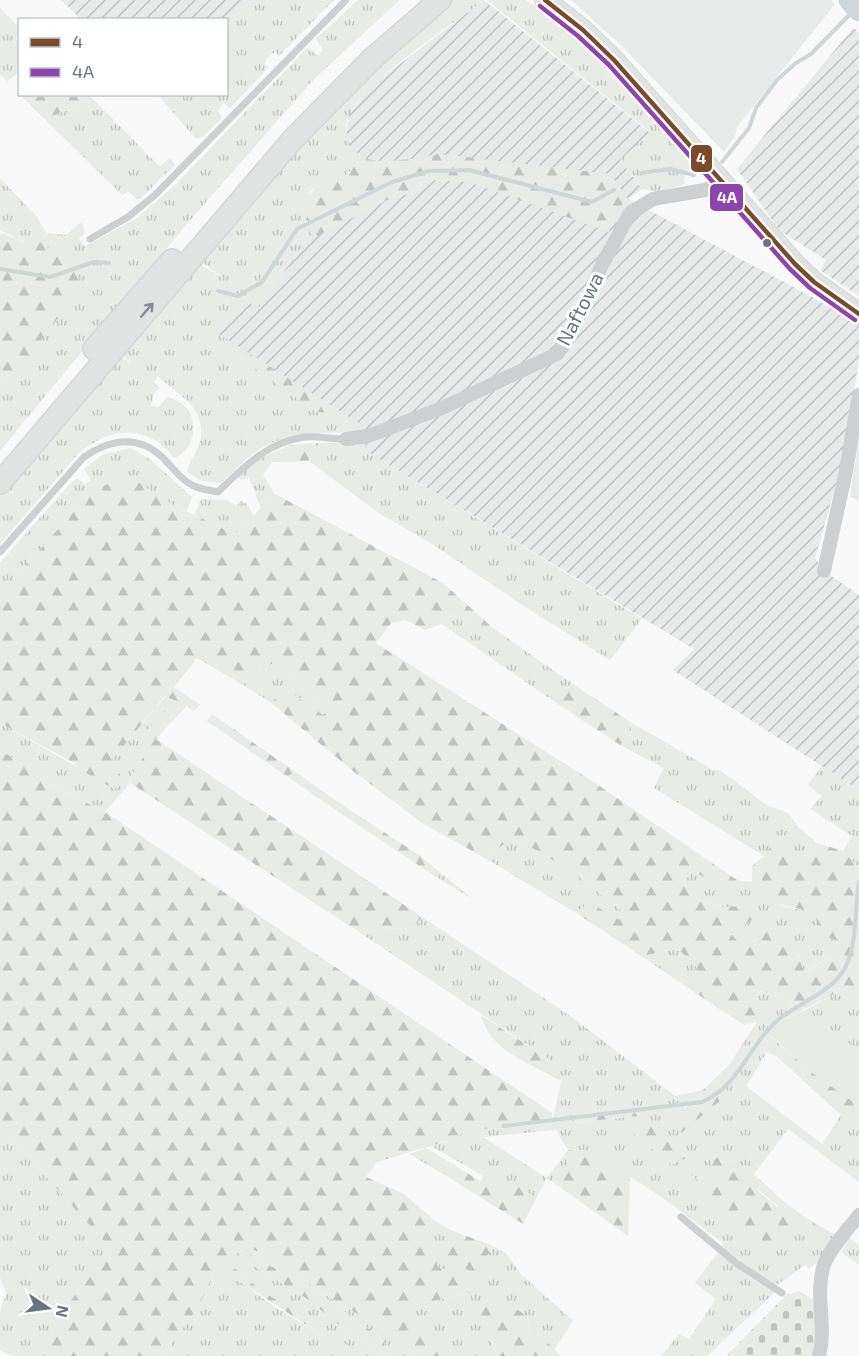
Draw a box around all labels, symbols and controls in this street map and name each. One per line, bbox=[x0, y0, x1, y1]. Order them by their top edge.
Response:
legend bbox=[18, 18, 228, 96]
text: 4 bbox=[72, 30, 83, 52]
text: 4A bbox=[72, 60, 95, 82]
line badge: 4 bbox=[690, 144, 713, 173]
text: 4 bbox=[696, 148, 706, 167]
line badge: 4A bbox=[709, 183, 744, 212]
text: 4A bbox=[717, 187, 738, 206]
unlabelled marker bbox=[761, 237, 773, 249]
street label: Naftowa bbox=[550, 268, 608, 349]
one-way arrow bbox=[140, 303, 154, 318]
north arrow bbox=[18, 1278, 78, 1338]
text: N bbox=[53, 1304, 74, 1319]

